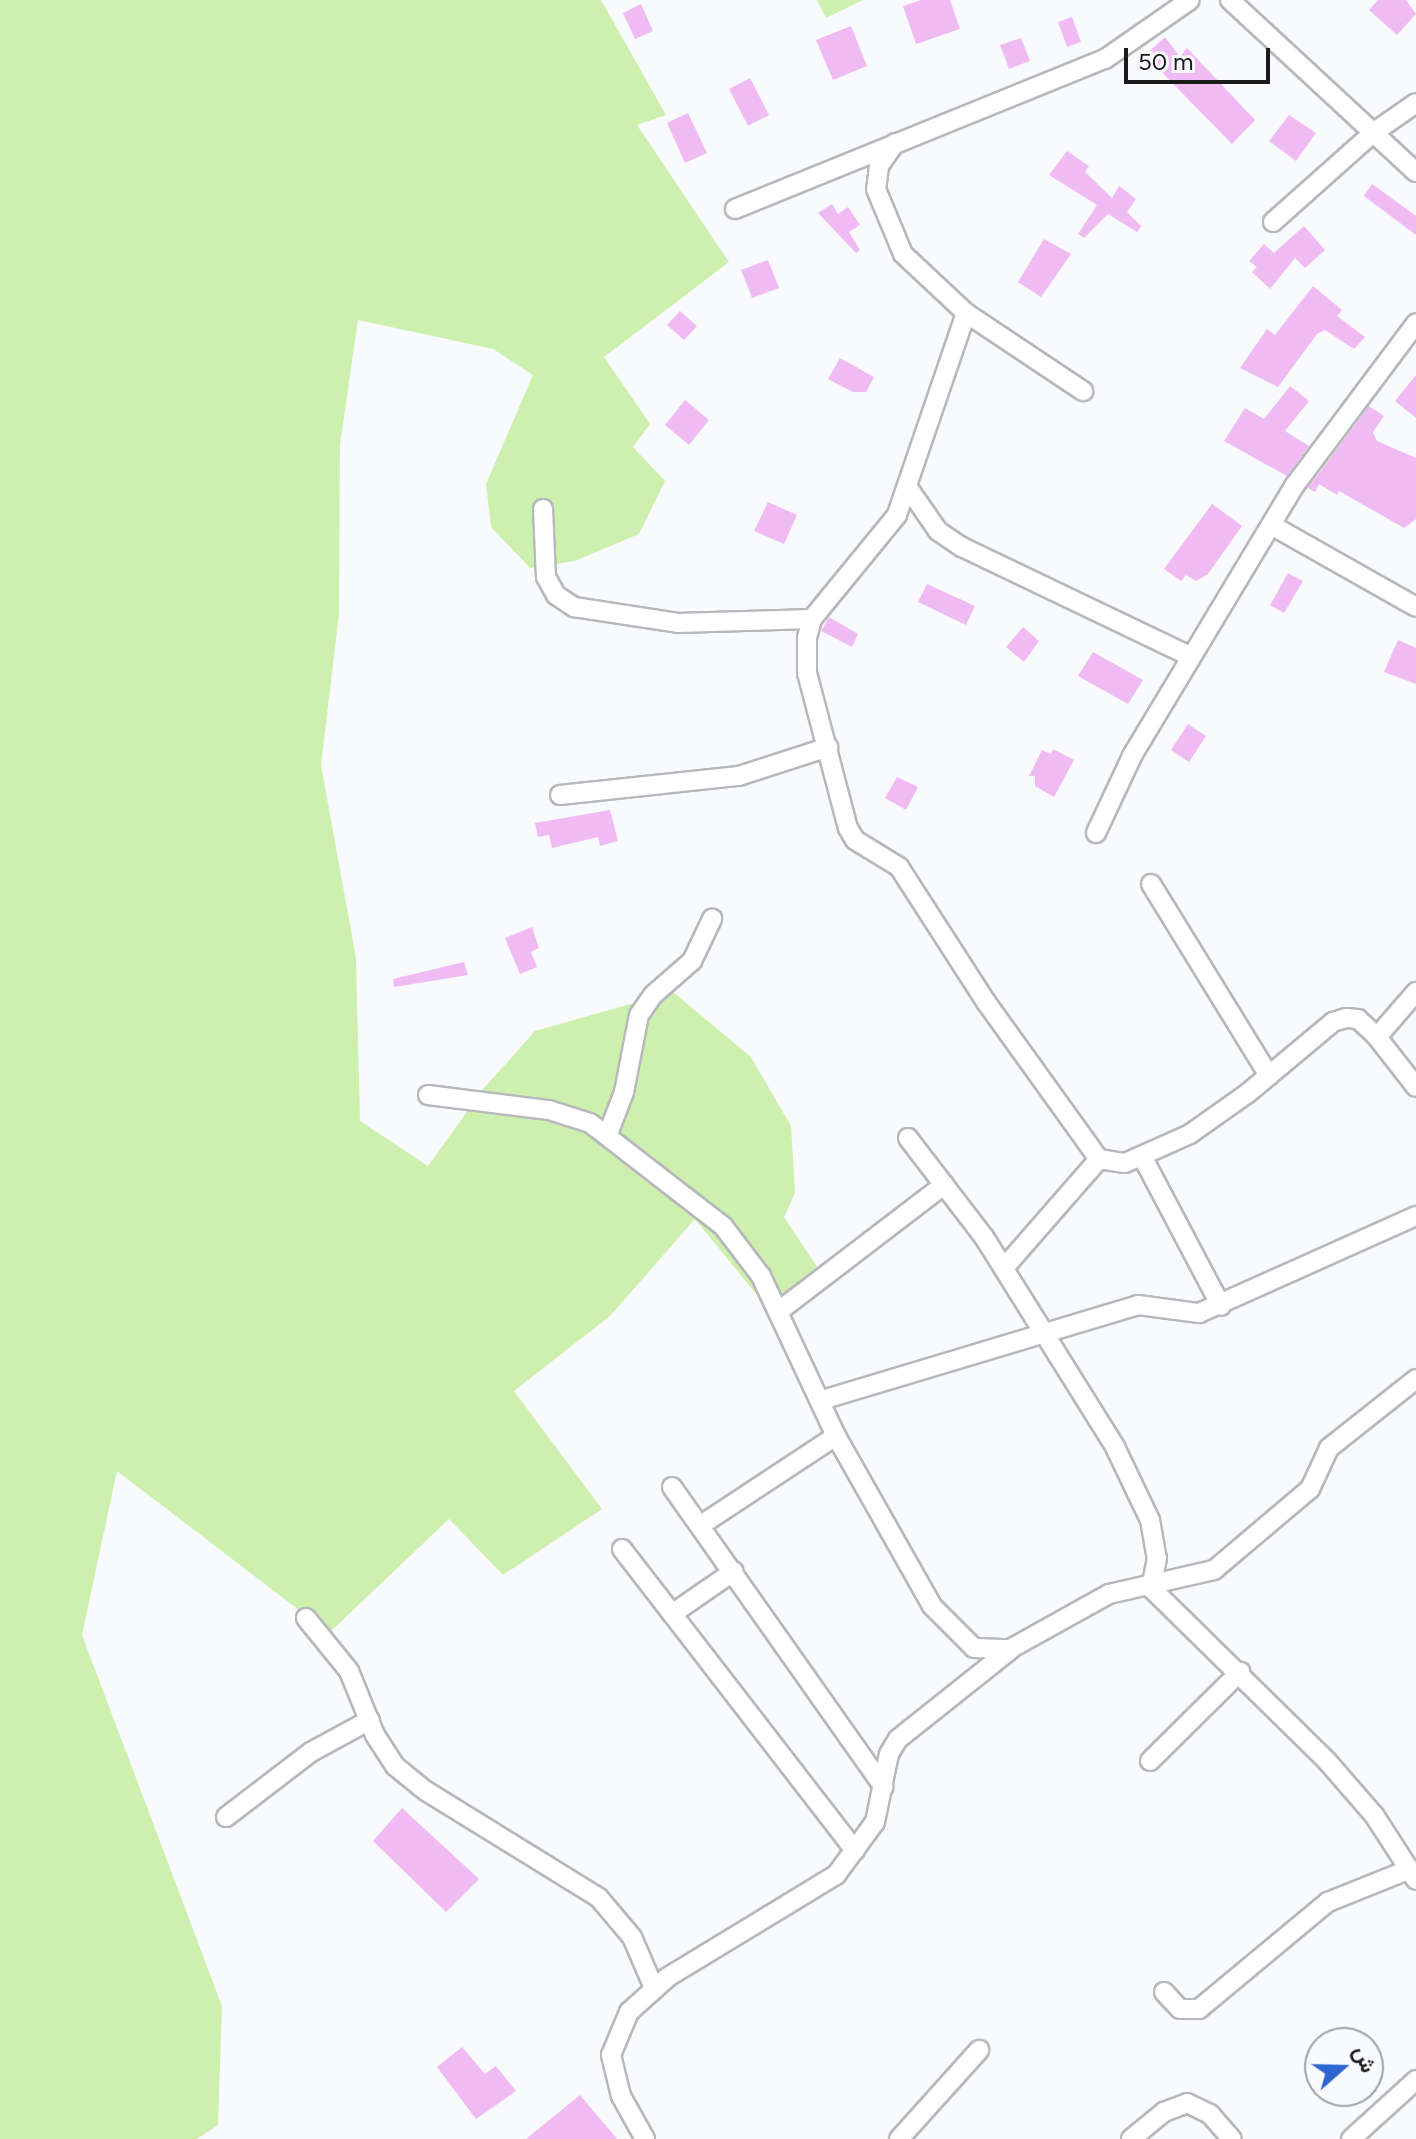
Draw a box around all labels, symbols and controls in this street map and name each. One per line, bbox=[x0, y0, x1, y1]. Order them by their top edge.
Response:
scale bar bbox=[1128, 32, 1274, 82]
text: 50 m bbox=[1138, 47, 1194, 76]
north arrow bbox=[1304, 2027, 1384, 2107]
text: ش bbox=[1348, 2042, 1382, 2076]

